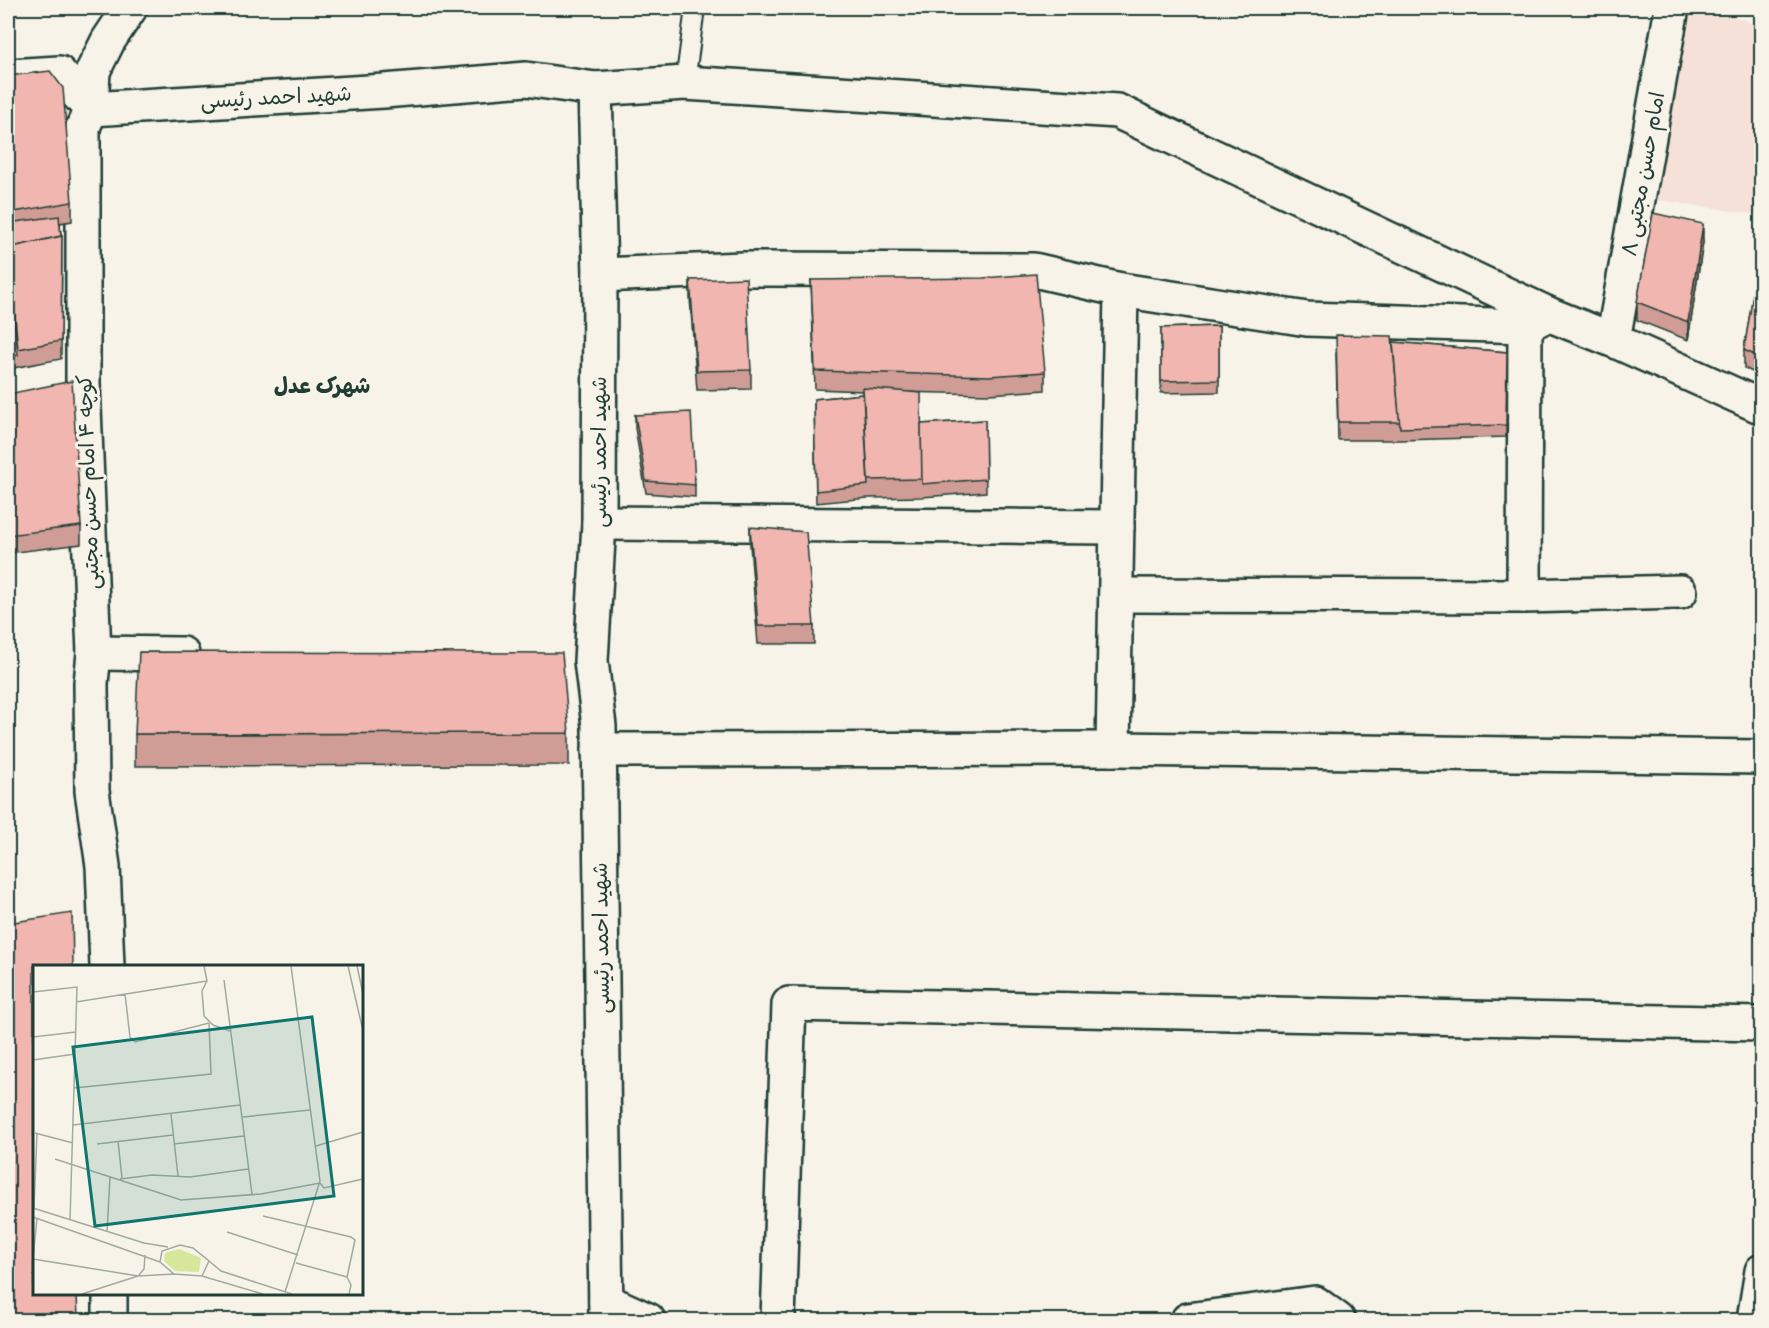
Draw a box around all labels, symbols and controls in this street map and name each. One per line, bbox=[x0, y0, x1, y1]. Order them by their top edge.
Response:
street label: شهید احمد رئیسی bbox=[200, 78, 352, 115]
street label: امام حسن مجتبی ۸ bbox=[1614, 89, 1673, 259]
district label: شهرک عدل bbox=[274, 370, 370, 400]
street label: کوچه ۴ امام حسن مجتبی bbox=[69, 374, 108, 590]
street label: شهید احمد رئیسی bbox=[584, 376, 613, 528]
street label: شهید احمد رئیسی bbox=[585, 862, 616, 1014]
inset map bbox=[33, 965, 363, 1295]

